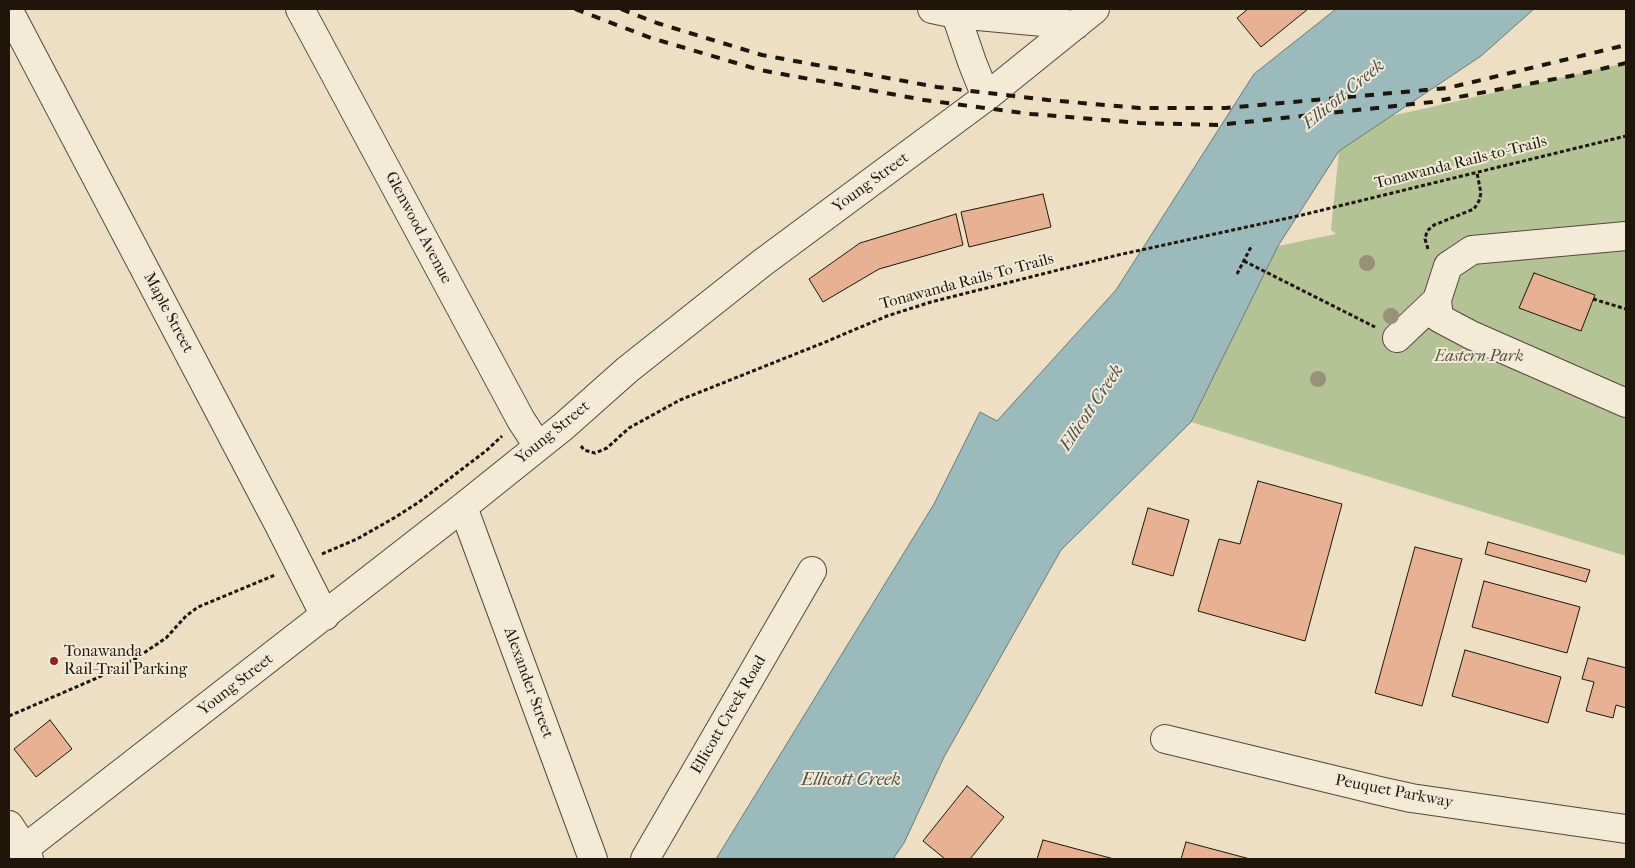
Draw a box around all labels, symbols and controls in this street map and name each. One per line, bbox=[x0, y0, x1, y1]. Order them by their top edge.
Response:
water label: Ellicott Creek bbox=[1299, 55, 1389, 135]
street label: Tonawanda Rails-to-Trails bbox=[1373, 132, 1549, 194]
street label: Young Street bbox=[829, 149, 913, 217]
street label: Glenwood Avenue bbox=[380, 169, 456, 287]
street label: Tonawanda Rails To Trails bbox=[878, 250, 1056, 314]
street label: Maple Street bbox=[139, 269, 197, 357]
park label: Eastern Park bbox=[1434, 347, 1524, 367]
water label: Ellicott Creek bbox=[1055, 361, 1129, 455]
street label: Young Street bbox=[512, 397, 594, 469]
street label: Alexander Street bbox=[499, 625, 557, 741]
place label: Tonawanda Rail-Trail Parking bbox=[64, 642, 187, 680]
street label: Young Street bbox=[195, 650, 277, 720]
street label: Ellicott Creek Road bbox=[687, 652, 771, 778]
marker: Tonawanda Rail-Trail Parking bbox=[48, 655, 60, 667]
water label: Ellicott Creek bbox=[801, 770, 901, 792]
street label: Peuquet Parkway bbox=[1333, 771, 1455, 813]

